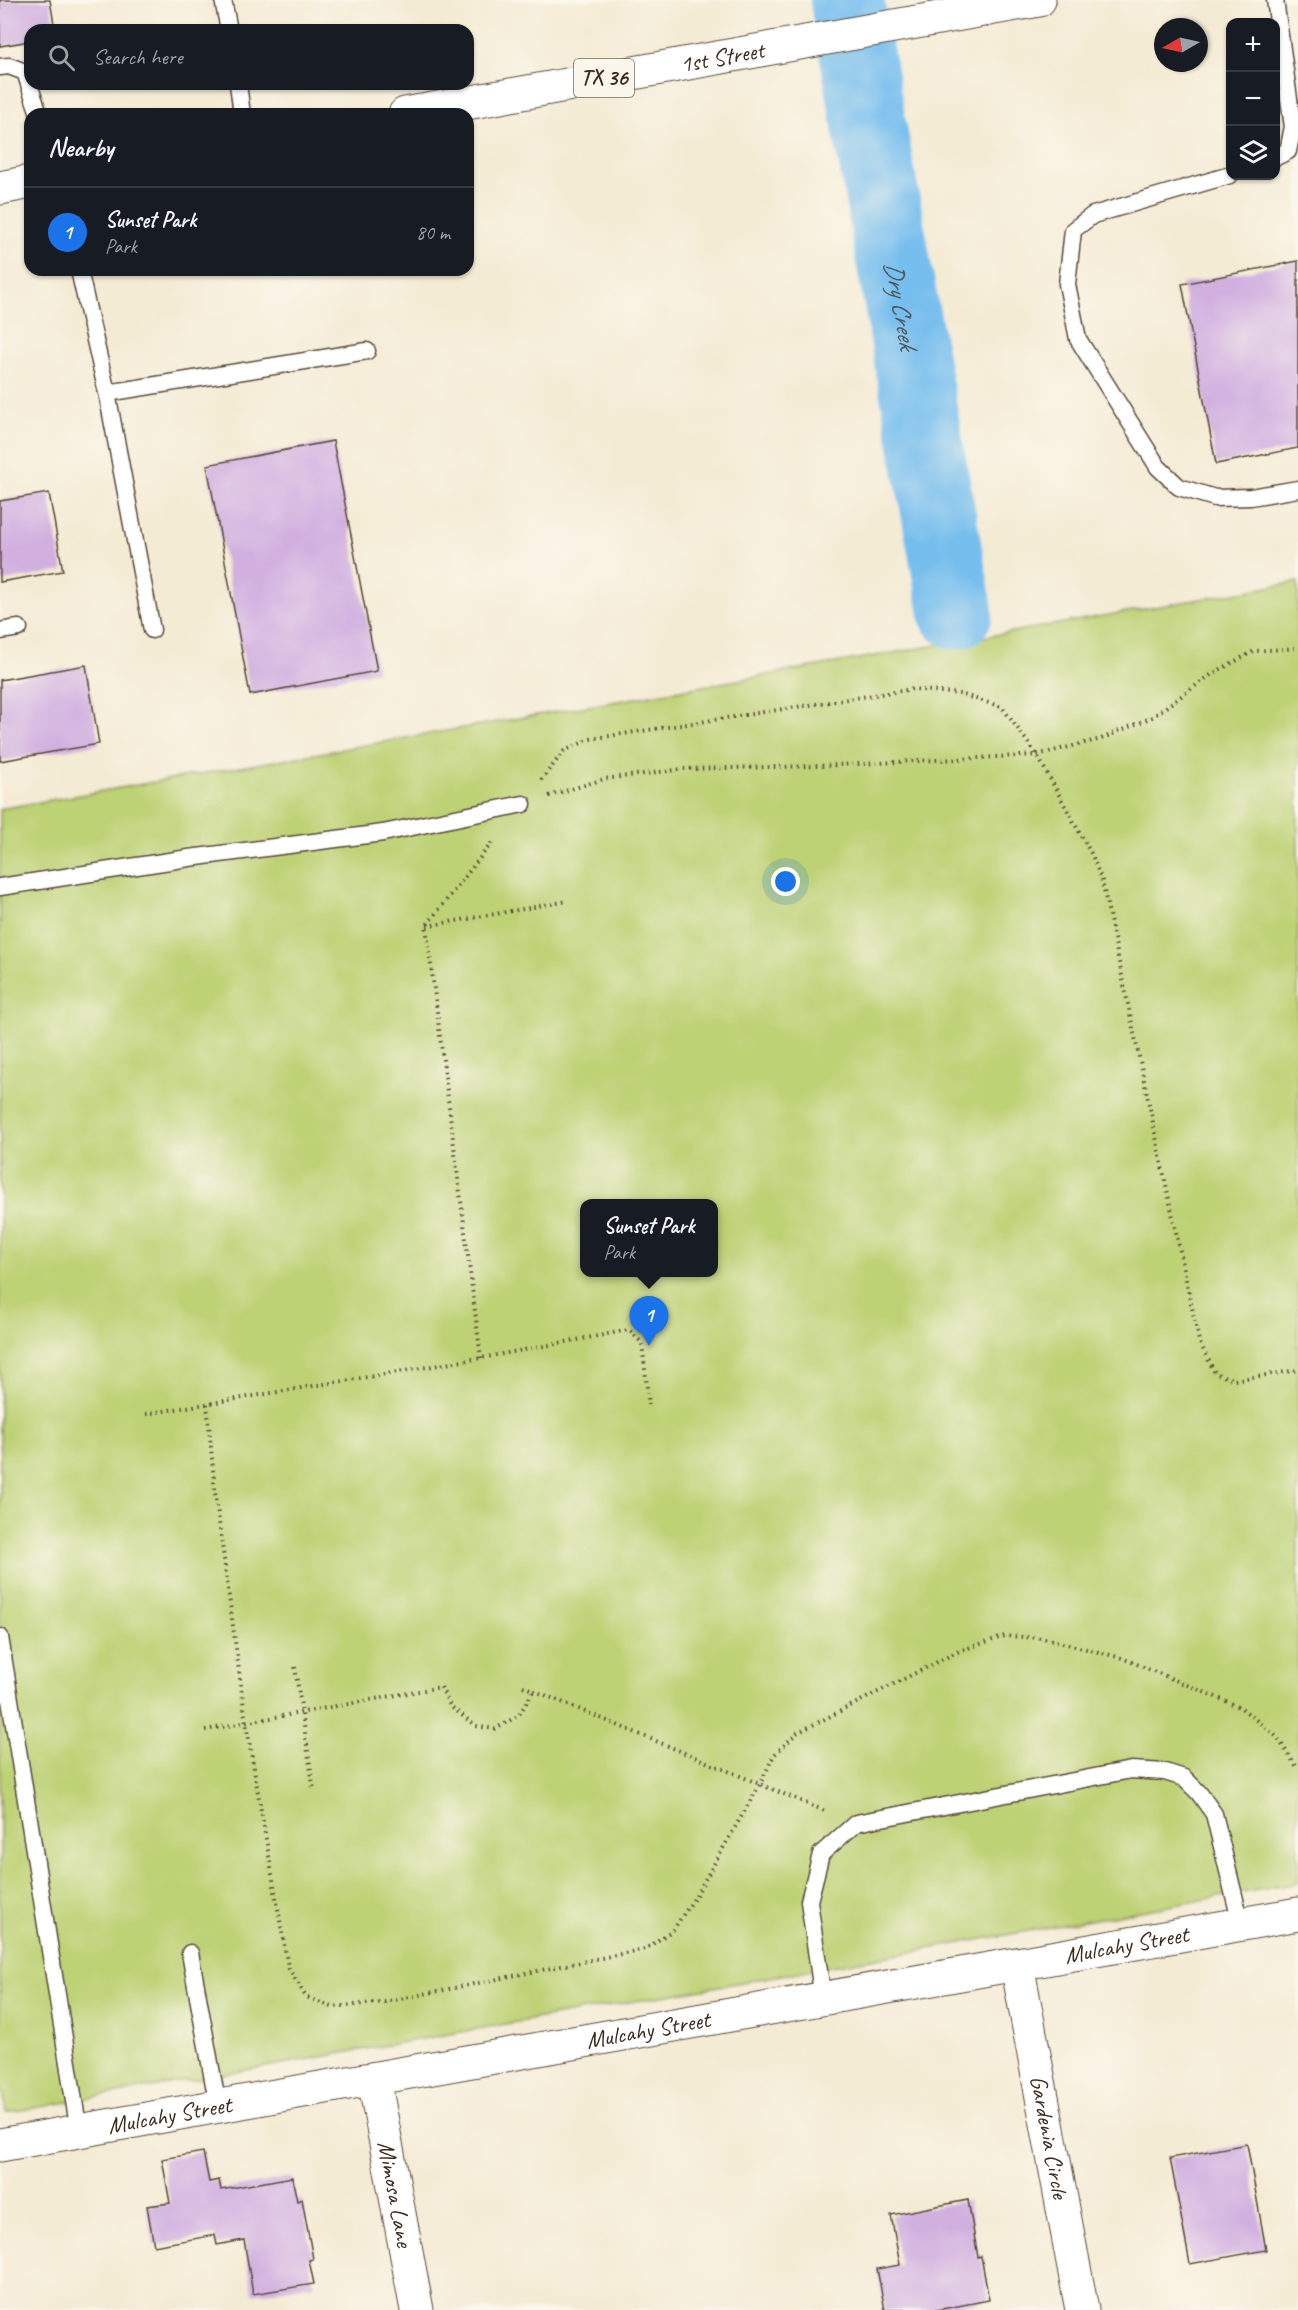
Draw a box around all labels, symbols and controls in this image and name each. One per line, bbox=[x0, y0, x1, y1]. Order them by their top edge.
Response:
north arrow bbox=[1154, 18, 1208, 72]
map controls bbox=[1226, 18, 1280, 180]
button: + bbox=[1226, 18, 1280, 72]
search box bbox=[24, 24, 474, 90]
street label: 1st Street bbox=[678, 34, 768, 79]
icon: search bbox=[45, 41, 78, 74]
text: Search here bbox=[93, 43, 183, 71]
road number: TX 36 bbox=[574, 59, 634, 97]
button: − bbox=[1226, 72, 1280, 126]
button: layers bbox=[1226, 126, 1280, 180]
text: Nearby bbox=[48, 131, 113, 164]
text: Sunset Park bbox=[105, 206, 196, 234]
text: 1 bbox=[63, 220, 72, 245]
text: 80 m bbox=[416, 220, 450, 245]
text: Park bbox=[105, 234, 137, 259]
water label: Dry Creek bbox=[877, 259, 926, 356]
your location bbox=[771, 867, 800, 896]
popup bbox=[580, 1199, 718, 1277]
text: Sunset Park bbox=[603, 1212, 695, 1240]
text: Park bbox=[603, 1240, 635, 1265]
pin: 1 bbox=[630, 1296, 668, 1346]
street label: Mulcahy Street bbox=[1062, 1918, 1193, 1970]
street label: Mulcahy Street bbox=[584, 2004, 714, 2055]
street label: Gardenia Circle bbox=[1023, 2073, 1076, 2203]
street label: Mulcahy Street bbox=[105, 2089, 236, 2141]
street label: Mimosa Lane bbox=[371, 2139, 420, 2252]

